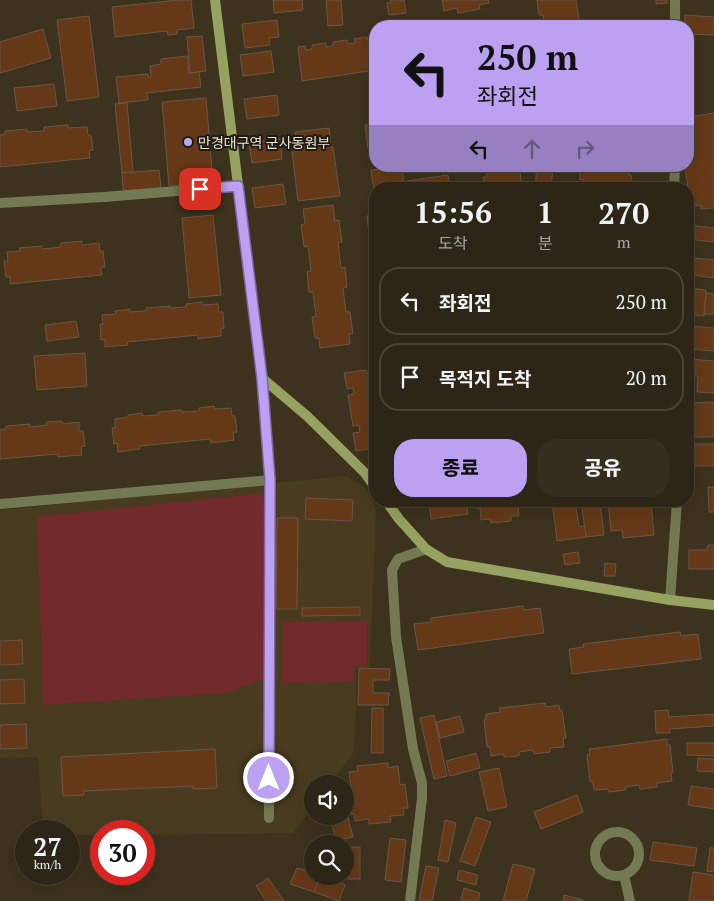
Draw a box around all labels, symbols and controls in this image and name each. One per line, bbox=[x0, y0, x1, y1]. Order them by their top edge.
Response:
text: 250 m bbox=[477, 34, 578, 80]
icon: left bbox=[394, 40, 459, 105]
text: 좌회전 bbox=[477, 81, 538, 110]
place label: 만경대구역 군사동원부 bbox=[198, 133, 330, 152]
icon: left bbox=[465, 135, 493, 163]
icon: ahead bbox=[518, 135, 546, 163]
icon: right bbox=[571, 135, 599, 163]
marker: 만경대구역 군사동원부 bbox=[182, 136, 194, 148]
pin bbox=[179, 168, 221, 210]
icon: arrive bbox=[186, 175, 214, 203]
text: 15:56 bbox=[414, 192, 492, 232]
text: 1 bbox=[537, 192, 554, 232]
text: 270 bbox=[598, 193, 649, 233]
text: m bbox=[617, 231, 631, 253]
text: 도착 bbox=[438, 232, 468, 254]
text: 분 bbox=[538, 232, 552, 254]
icon: left bbox=[396, 287, 424, 315]
text: 250 m bbox=[616, 289, 667, 314]
text: 좌회전 bbox=[439, 290, 491, 315]
icon: arrive bbox=[396, 363, 424, 391]
text: 20 m bbox=[626, 365, 667, 390]
text: 목적지 도착 bbox=[439, 366, 532, 391]
button: 종료 bbox=[394, 439, 527, 497]
button: 공유 bbox=[537, 439, 669, 497]
position arrow bbox=[242, 751, 294, 803]
map controls bbox=[304, 775, 354, 885]
button: sound bbox=[304, 775, 354, 825]
speed limit sign: 30 bbox=[90, 820, 155, 885]
text: 27 bbox=[33, 830, 62, 863]
button: search bbox=[304, 835, 354, 885]
text: km/h bbox=[34, 857, 61, 872]

